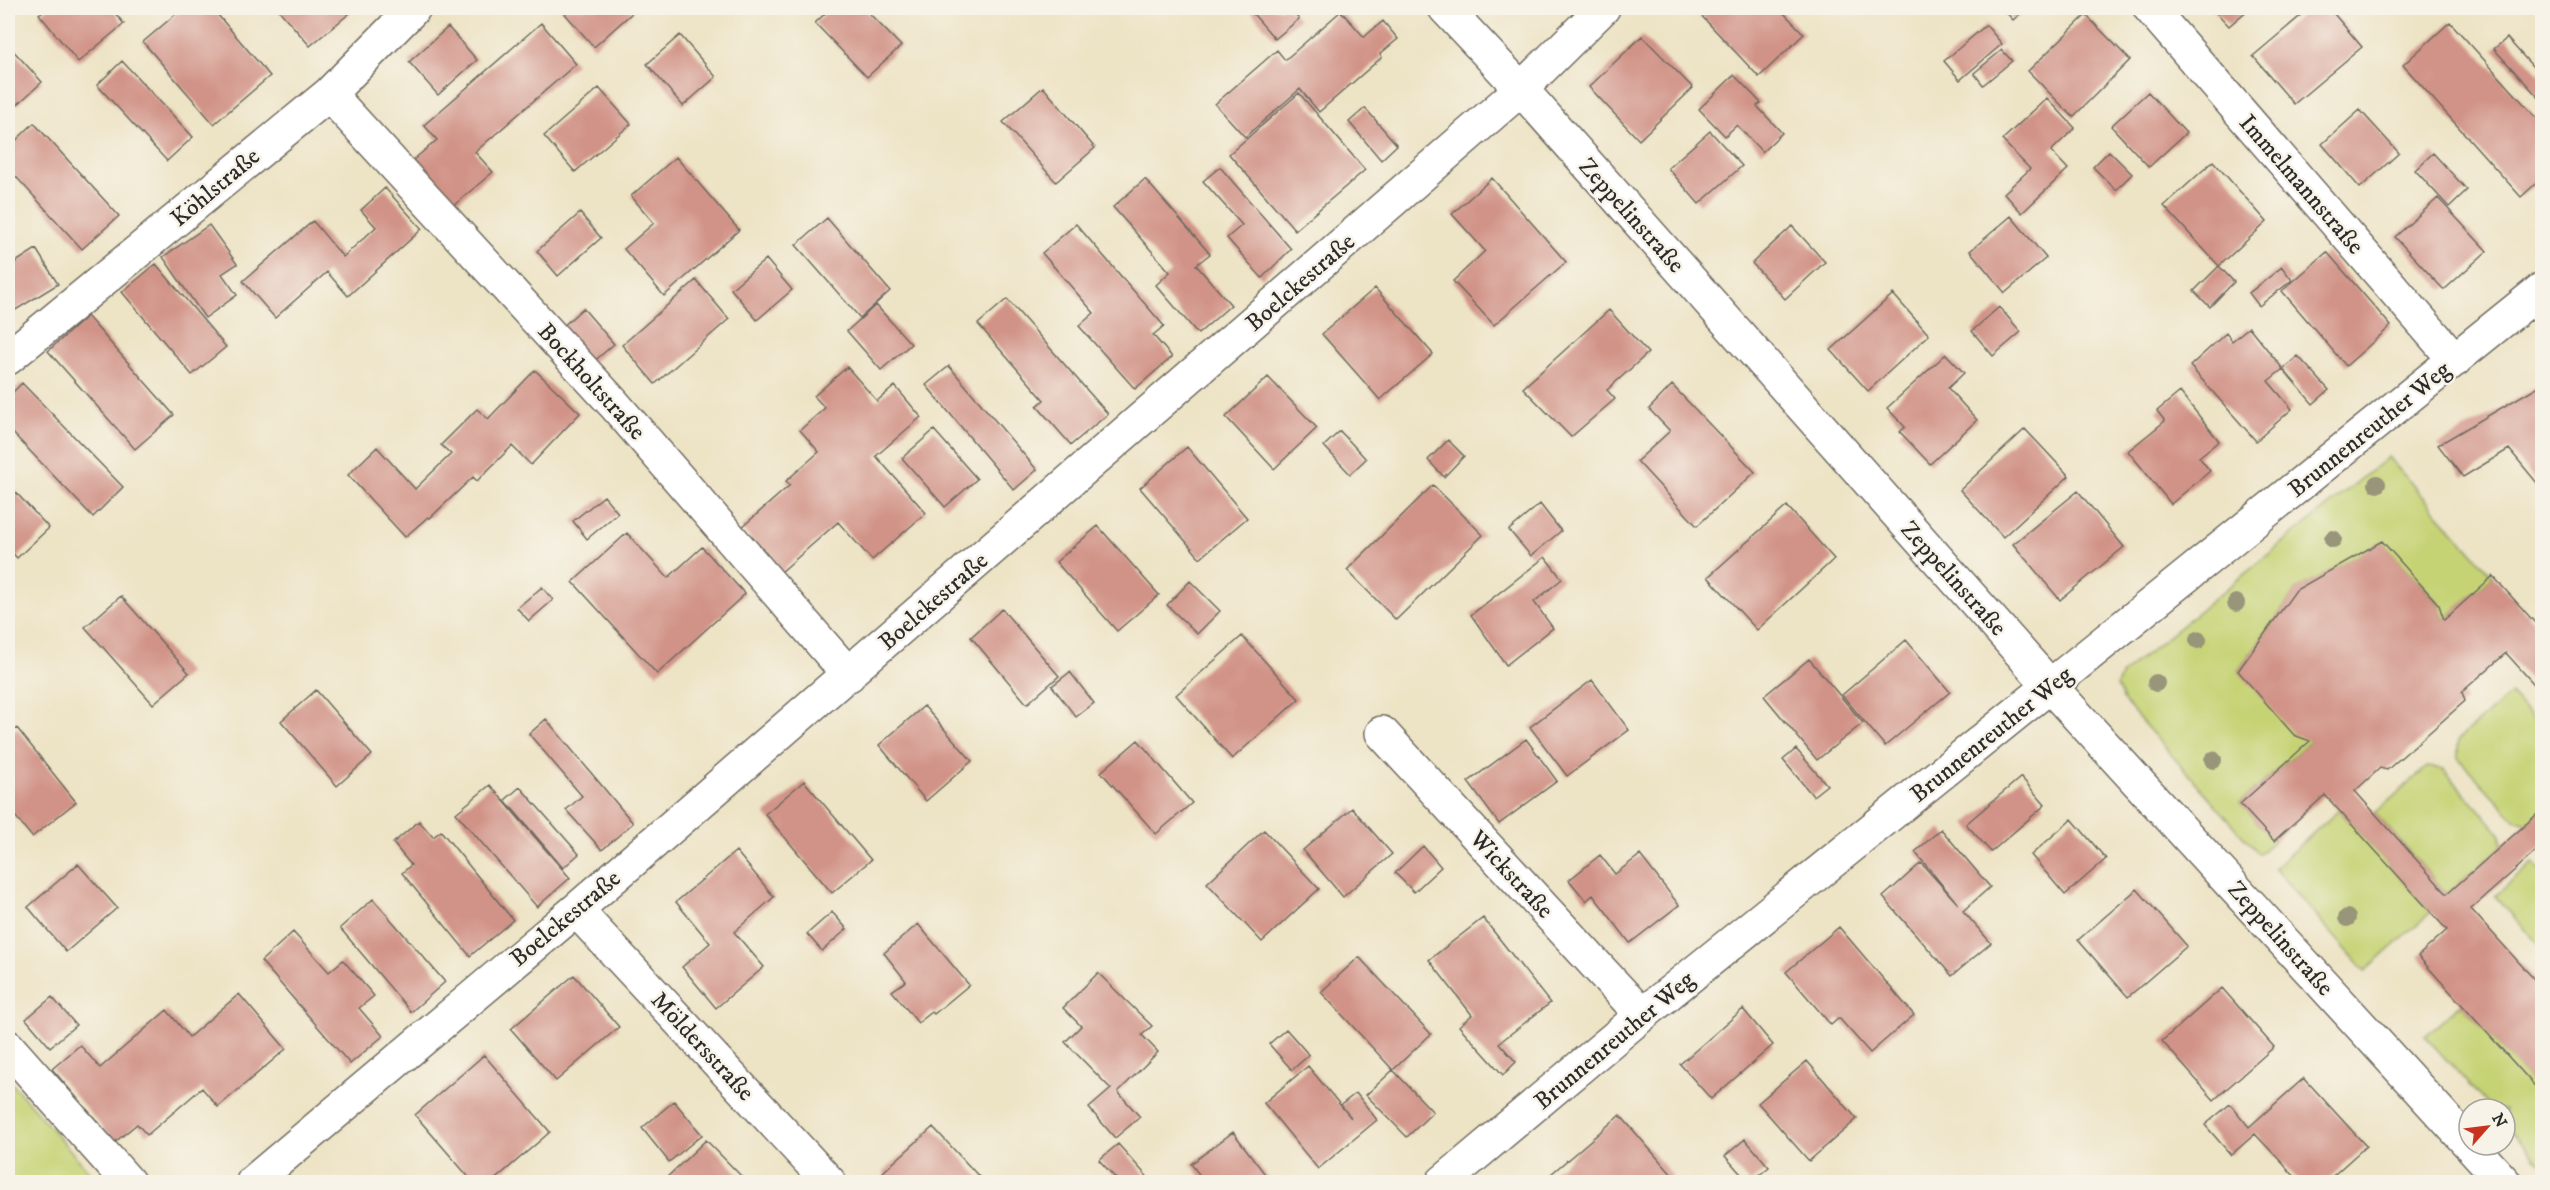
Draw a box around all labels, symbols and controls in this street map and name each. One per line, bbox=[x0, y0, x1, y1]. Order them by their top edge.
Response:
street label: Immelmannstraße bbox=[2232, 109, 2370, 261]
street label: Köhlstraße bbox=[165, 142, 266, 234]
street label: Zeppelinstraße bbox=[1572, 152, 1691, 279]
street label: Boelckestraße bbox=[1240, 227, 1362, 338]
street label: Bockholtstraße bbox=[531, 317, 652, 446]
street label: Brunnenreuther Weg bbox=[2282, 355, 2457, 504]
street label: Zeppelinstraße bbox=[1894, 515, 2013, 642]
street label: Boelckestraße bbox=[873, 546, 995, 657]
street label: Brunnenreuther Weg bbox=[1904, 660, 2079, 809]
street label: Wickstraße bbox=[1462, 824, 1560, 925]
street label: Boelckestraße bbox=[504, 864, 627, 974]
street label: Zeppelinstraße bbox=[2221, 875, 2340, 1002]
street label: Brunnenreuther Weg bbox=[1528, 965, 1701, 1117]
street label: Möldersstraße bbox=[644, 986, 761, 1108]
north arrow bbox=[2457, 1097, 2517, 1157]
text: N bbox=[2487, 1110, 2511, 1131]

